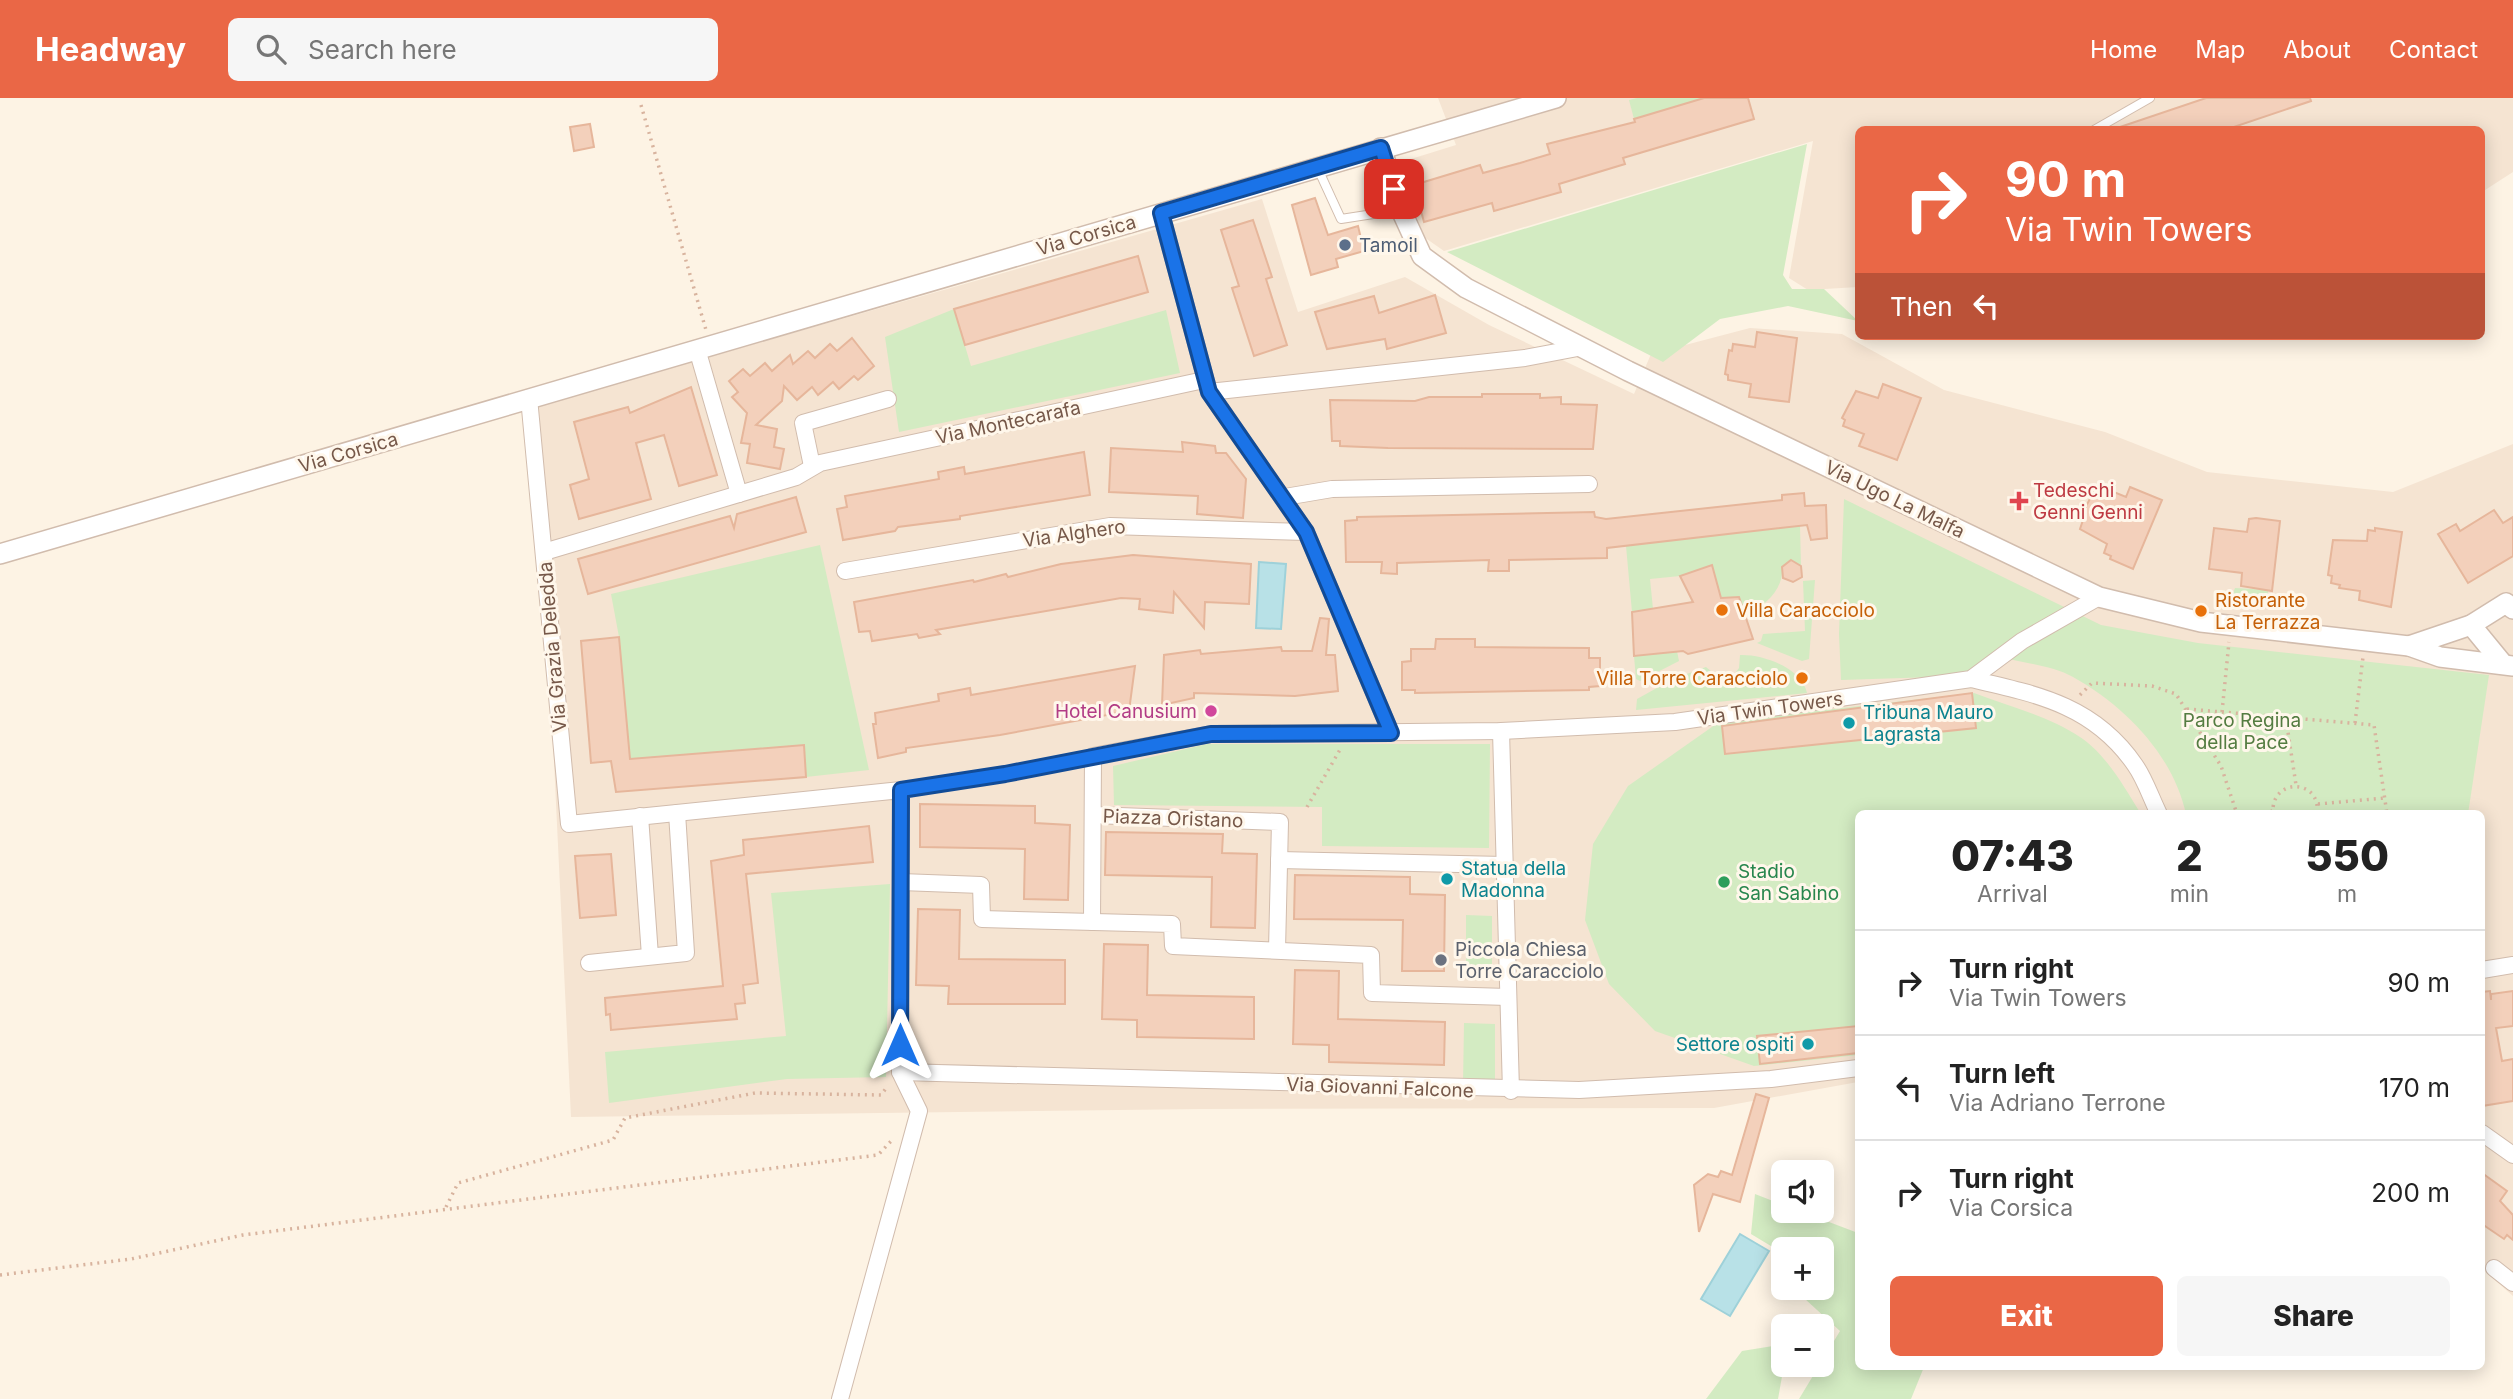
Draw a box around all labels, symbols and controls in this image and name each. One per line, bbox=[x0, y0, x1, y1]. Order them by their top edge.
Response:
search box bbox=[228, 18, 718, 81]
text: Headway bbox=[35, 29, 186, 69]
icon: search bbox=[252, 30, 290, 68]
text: Search here bbox=[308, 34, 457, 65]
text: Home bbox=[2090, 35, 2157, 64]
text: Map bbox=[2195, 35, 2245, 64]
text: About bbox=[2283, 35, 2351, 64]
text: Contact bbox=[2389, 35, 2478, 64]
text: 90 m bbox=[2005, 150, 2126, 209]
icon: right bbox=[1890, 154, 1981, 245]
pin bbox=[1364, 159, 1424, 219]
icon: arrive bbox=[1375, 170, 1413, 208]
street label: Via Corsica bbox=[1034, 210, 1139, 261]
text: Via Twin Towers bbox=[2005, 210, 2252, 249]
place label: Tamoil bbox=[1359, 234, 1418, 257]
marker: Tamoil bbox=[1337, 237, 1353, 253]
icon: left bbox=[1967, 287, 2005, 325]
text: Then bbox=[1890, 291, 1953, 322]
street label: Via Montecarafa bbox=[934, 396, 1083, 449]
street label: Via Corsica bbox=[296, 427, 401, 478]
street label: Via Ugo La Malfa bbox=[1821, 456, 1969, 543]
place label: Tedeschi Genni Genni bbox=[2033, 479, 2143, 524]
marker: Tedeschi Genni Genni bbox=[2011, 493, 2027, 509]
street label: Via Alghero bbox=[1021, 515, 1127, 552]
street label: Via Grazia Deledda bbox=[534, 561, 571, 733]
place label: Ristorante La Terrazza bbox=[2215, 589, 2321, 634]
place label: Villa Caracciolo bbox=[1736, 599, 1875, 622]
marker: Villa Caracciolo bbox=[1714, 602, 1730, 618]
marker: Ristorante La Terrazza bbox=[2193, 603, 2209, 619]
place label: Villa Torre Caracciolo bbox=[1596, 667, 1788, 690]
marker: Villa Torre Caracciolo bbox=[1794, 670, 1810, 686]
street label: Via Twin Towers bbox=[1696, 687, 1844, 730]
place label: Hotel Canusium bbox=[1055, 700, 1197, 723]
place label: Tribuna Mauro Lagrasta bbox=[1863, 701, 1994, 746]
marker: Hotel Canusium bbox=[1203, 703, 1219, 719]
park label: Parco Regina della Pace bbox=[2183, 709, 2301, 754]
marker: Tribuna Mauro Lagrasta bbox=[1841, 715, 1857, 731]
street label: Piazza Oristano bbox=[1102, 805, 1244, 832]
text: 07:43 bbox=[1951, 830, 2074, 881]
text: 2 bbox=[2176, 830, 2203, 881]
text: 550 bbox=[2305, 830, 2389, 881]
place label: Statua della Madonna bbox=[1461, 857, 1566, 902]
place label: Stadio San Sabino bbox=[1738, 860, 1839, 905]
marker: Statua della Madonna bbox=[1439, 871, 1455, 887]
marker: Stadio San Sabino bbox=[1716, 874, 1732, 890]
text: Arrival bbox=[1977, 880, 2048, 908]
text: min bbox=[2170, 880, 2209, 908]
text: m bbox=[2337, 880, 2357, 908]
place label: Piccola Chiesa Torre Caracciolo bbox=[1455, 938, 1604, 983]
marker: Piccola Chiesa Torre Caracciolo bbox=[1433, 952, 1449, 968]
text: Turn right bbox=[1949, 953, 2074, 984]
icon: right bbox=[1890, 964, 1928, 1002]
text: 90 m bbox=[2387, 967, 2450, 998]
text: Via Twin Towers bbox=[1949, 984, 2127, 1012]
position arrow bbox=[863, 1008, 937, 1082]
place label: Settore ospiti bbox=[1676, 1033, 1794, 1056]
marker: Settore ospiti bbox=[1800, 1036, 1816, 1052]
text: Turn left bbox=[1949, 1058, 2055, 1089]
icon: left bbox=[1890, 1069, 1928, 1107]
text: 170 m bbox=[2379, 1072, 2450, 1103]
street label: Via Giovanni Falcone bbox=[1286, 1073, 1474, 1102]
text: Via Adriano Terrone bbox=[1949, 1089, 2166, 1117]
map controls bbox=[1771, 1160, 1834, 1377]
button: sound bbox=[1771, 1160, 1834, 1223]
text: Turn right bbox=[1949, 1163, 2074, 1194]
icon: right bbox=[1890, 1174, 1928, 1212]
text: 200 m bbox=[2371, 1177, 2450, 1208]
text: Via Corsica bbox=[1949, 1194, 2073, 1222]
button: + bbox=[1771, 1237, 1834, 1300]
button: Exit bbox=[1890, 1276, 2163, 1356]
button: Share bbox=[2177, 1276, 2450, 1356]
button: − bbox=[1771, 1314, 1834, 1377]

